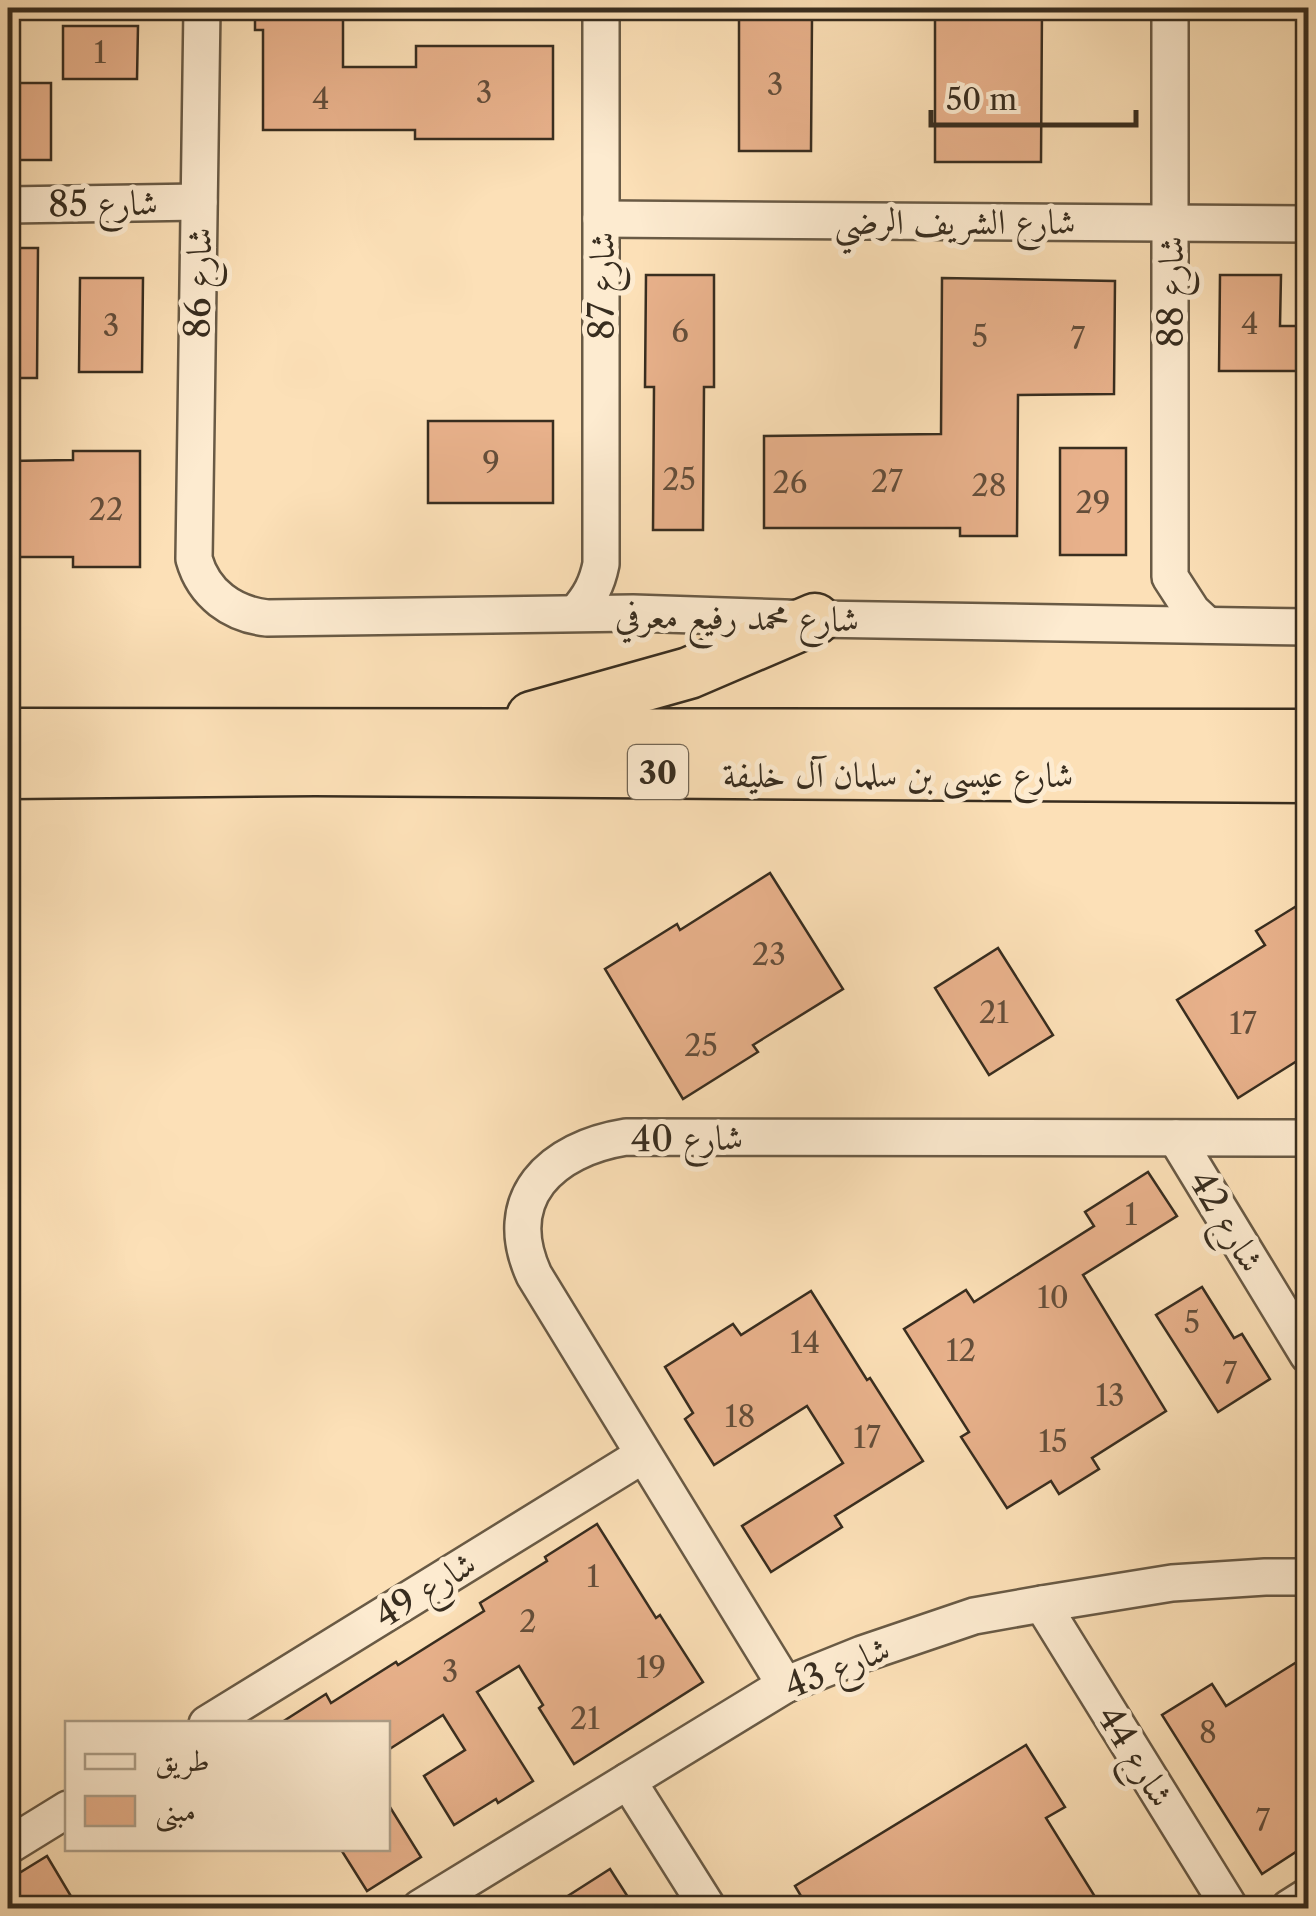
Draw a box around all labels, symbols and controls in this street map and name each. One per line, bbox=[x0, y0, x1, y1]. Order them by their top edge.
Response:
house number: 1 bbox=[94, 34, 107, 71]
scale bar bbox=[931, 65, 1136, 127]
house number: 3 bbox=[767, 66, 783, 103]
house number: 3 bbox=[476, 74, 492, 111]
house number: 4 bbox=[312, 80, 330, 117]
text: 50 m bbox=[946, 81, 1017, 118]
street label: شارع 85 bbox=[48, 181, 158, 233]
street label: شارع الشريف الرضي bbox=[834, 200, 1076, 255]
street label: شارع 86 bbox=[176, 227, 228, 339]
street label: شارع 87 bbox=[580, 232, 631, 340]
street label: شارع 88 bbox=[1149, 236, 1200, 348]
house number: 4 bbox=[1241, 305, 1259, 342]
house number: 3 bbox=[103, 307, 119, 344]
house number: 6 bbox=[671, 313, 689, 350]
house number: 5 bbox=[972, 318, 988, 355]
house number: 7 bbox=[1071, 320, 1086, 357]
house number: 9 bbox=[482, 444, 500, 481]
house number: 25 bbox=[662, 461, 696, 498]
house number: 27 bbox=[871, 463, 903, 500]
house number: 26 bbox=[773, 464, 807, 501]
house number: 28 bbox=[971, 467, 1007, 504]
house number: 29 bbox=[1076, 484, 1110, 521]
house number: 22 bbox=[89, 491, 123, 528]
street label: شارع محمد رفيع معرفي bbox=[614, 593, 859, 651]
road number: 30 bbox=[628, 745, 688, 799]
street label: شارع عيسى بن سلمان آل خليفة bbox=[723, 753, 1073, 804]
house number: 23 bbox=[752, 936, 786, 973]
house number: 21 bbox=[979, 994, 1009, 1031]
house number: 17 bbox=[1229, 1005, 1257, 1042]
house number: 25 bbox=[684, 1027, 718, 1064]
street label: شارع 40 bbox=[630, 1116, 744, 1168]
street label: شارع 42 bbox=[1173, 1163, 1274, 1284]
house number: 1 bbox=[1125, 1196, 1138, 1233]
house number: 10 bbox=[1037, 1279, 1069, 1316]
house number: 5 bbox=[1184, 1304, 1200, 1341]
house number: 14 bbox=[790, 1324, 820, 1361]
house number: 12 bbox=[946, 1332, 976, 1369]
house number: 7 bbox=[1223, 1355, 1238, 1392]
house number: 13 bbox=[1095, 1377, 1125, 1414]
house number: 18 bbox=[725, 1398, 755, 1435]
house number: 17 bbox=[853, 1419, 881, 1456]
house number: 15 bbox=[1039, 1423, 1067, 1460]
street label: شارع 49 bbox=[367, 1541, 488, 1643]
house number: 1 bbox=[587, 1558, 600, 1595]
house number: 2 bbox=[519, 1603, 537, 1640]
street label: شارع 43 bbox=[778, 1627, 899, 1715]
house number: 19 bbox=[636, 1649, 666, 1686]
house number: 3 bbox=[442, 1653, 458, 1690]
street label: شارع 44 bbox=[1082, 1698, 1184, 1819]
house number: 21 bbox=[570, 1700, 600, 1737]
house number: 8 bbox=[1199, 1714, 1217, 1751]
legend bbox=[65, 1721, 390, 1851]
text: طريق bbox=[155, 1742, 210, 1780]
text: مبنى bbox=[155, 1792, 196, 1833]
house number: 7 bbox=[1256, 1802, 1271, 1839]

